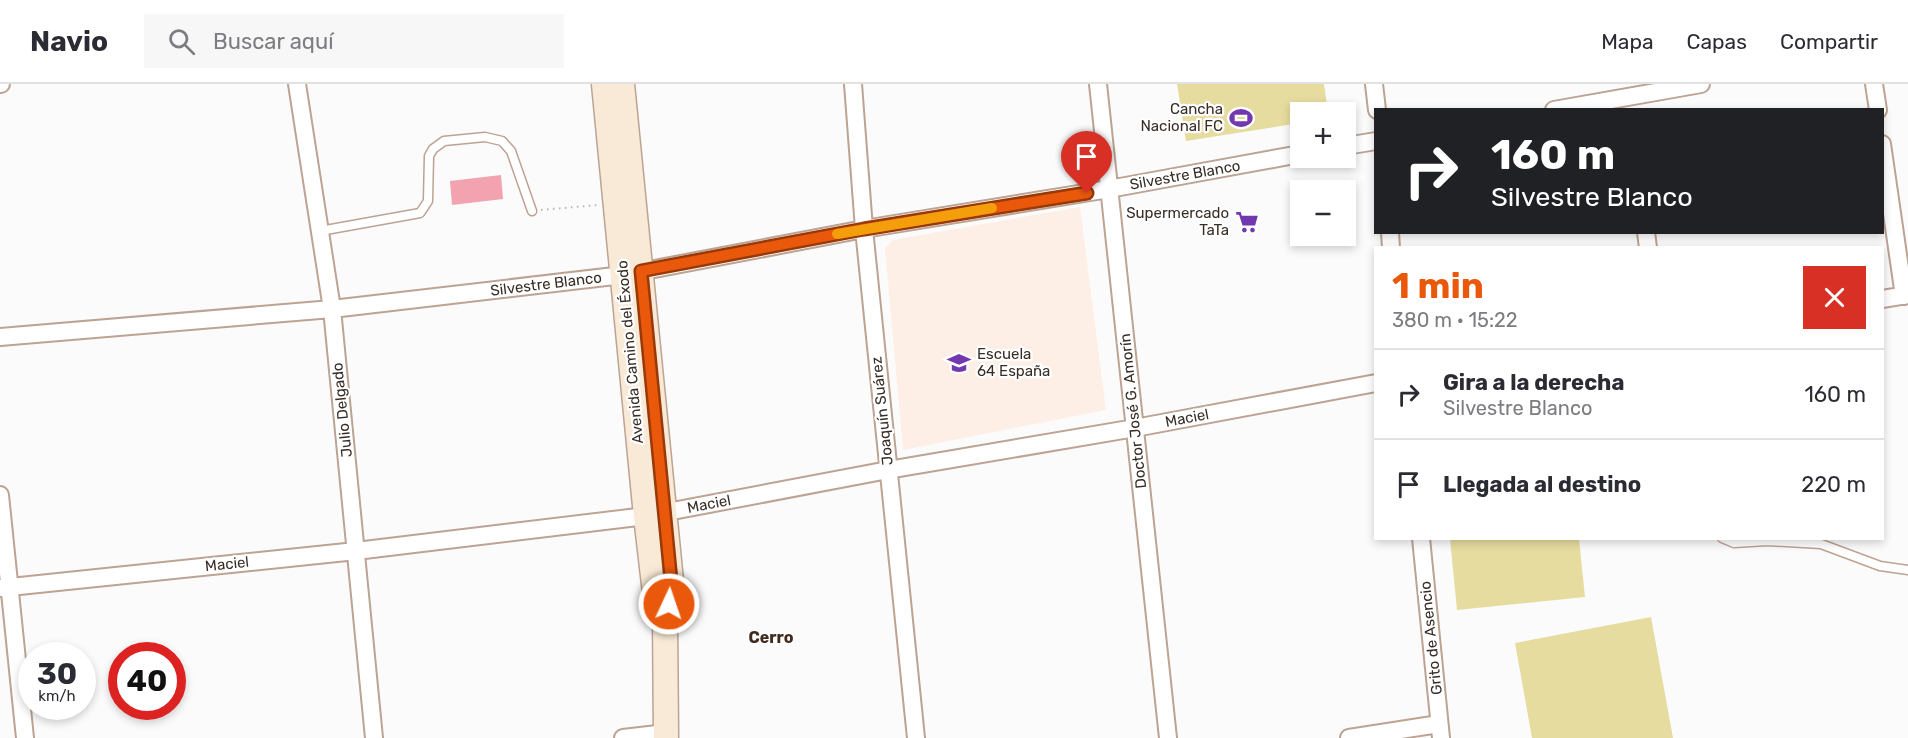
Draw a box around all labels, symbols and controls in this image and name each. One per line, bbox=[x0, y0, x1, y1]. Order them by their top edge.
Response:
search box bbox=[144, 14, 564, 68]
text: Navio bbox=[30, 25, 108, 58]
icon: search bbox=[165, 25, 198, 58]
text: Buscar aquí bbox=[213, 28, 334, 55]
text: Mapa bbox=[1601, 29, 1654, 54]
text: Capas bbox=[1687, 29, 1747, 54]
text: Compartir bbox=[1780, 29, 1878, 54]
place label: Cancha Nacional FC bbox=[1140, 100, 1223, 135]
map controls bbox=[1290, 102, 1356, 246]
button: + bbox=[1290, 102, 1356, 168]
sports icon: Cancha Nacional FC bbox=[1228, 105, 1254, 131]
text: 160 m bbox=[1491, 130, 1615, 180]
pin bbox=[1061, 131, 1112, 193]
icon: right bbox=[1392, 132, 1470, 210]
icon: arrive bbox=[1070, 140, 1103, 173]
street label: Silvestre Blanco bbox=[1128, 156, 1242, 194]
button: − bbox=[1290, 180, 1356, 246]
text: Silvestre Blanco bbox=[1491, 181, 1693, 213]
place label: Supermercado TaTa bbox=[1126, 204, 1229, 239]
supermarket icon: Supermercado TaTa bbox=[1234, 209, 1260, 235]
street label: Avenida Camino del Éxodo bbox=[613, 260, 647, 444]
text: 1 min bbox=[1392, 264, 1484, 307]
button: close bbox=[1803, 266, 1866, 329]
street label: Silvestre Blanco bbox=[489, 268, 603, 300]
text: 380 m · 15:22 bbox=[1392, 308, 1518, 332]
street label: Doctor José G. Amorín bbox=[1116, 332, 1150, 490]
place label: Escuela 64 España bbox=[977, 345, 1050, 380]
school or university icon: Escuela 64 España bbox=[946, 350, 972, 376]
street label: Joaquín Suárez bbox=[867, 356, 897, 466]
street label: Julio Delgado bbox=[328, 362, 356, 458]
text: Gira a la derecha bbox=[1443, 369, 1624, 396]
icon: right bbox=[1392, 378, 1425, 411]
text: 160 m bbox=[1804, 381, 1866, 408]
text: Silvestre Blanco bbox=[1443, 396, 1592, 420]
street label: Maciel bbox=[1164, 405, 1210, 431]
icon: arrive bbox=[1392, 468, 1425, 501]
text: Llegada al destino bbox=[1443, 471, 1641, 498]
text: 220 m bbox=[1801, 471, 1866, 498]
street label: Maciel bbox=[686, 491, 732, 517]
street label: Maciel bbox=[204, 553, 250, 575]
position arrow bbox=[637, 572, 701, 636]
street label: Grito de Asencio bbox=[1416, 580, 1446, 696]
district label: Cerro bbox=[749, 628, 794, 647]
speed limit sign: 40 bbox=[108, 642, 186, 720]
text: 30 bbox=[37, 656, 77, 692]
text: km/h bbox=[38, 687, 76, 705]

